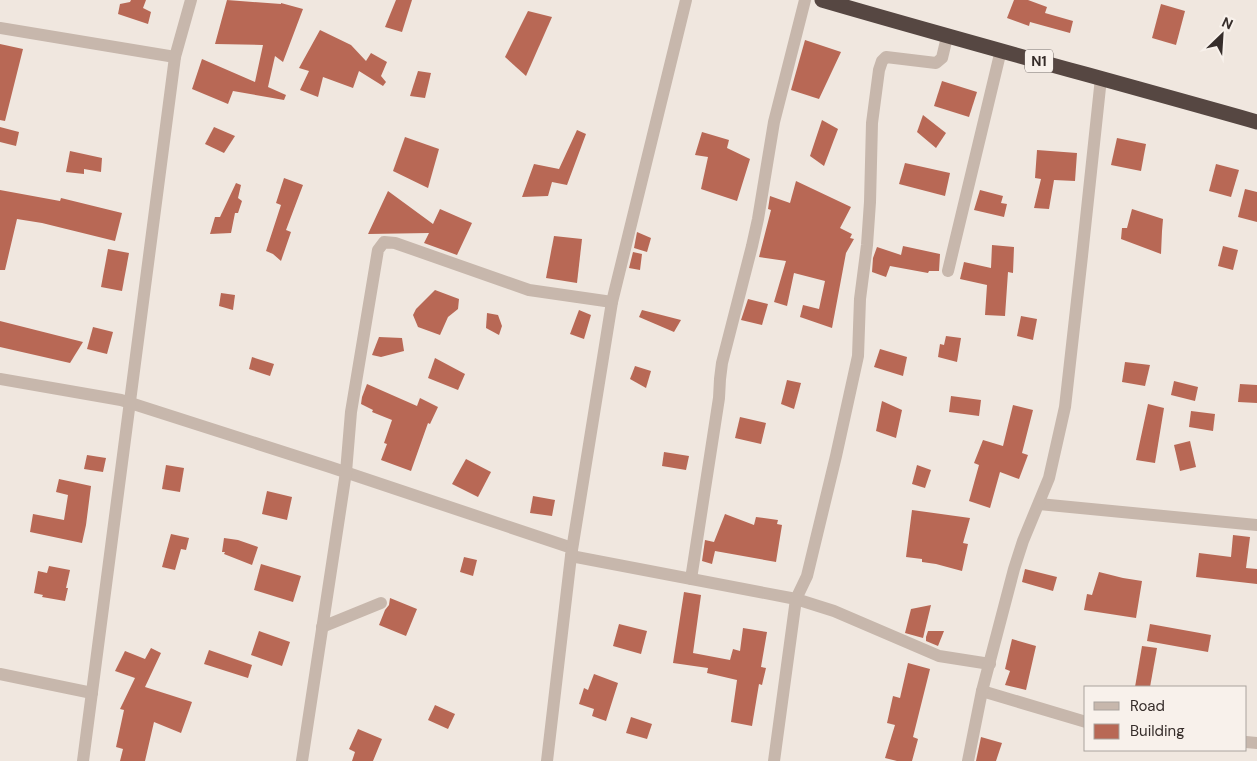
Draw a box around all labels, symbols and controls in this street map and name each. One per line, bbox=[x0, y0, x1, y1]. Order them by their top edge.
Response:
north arrow bbox=[1197, 10, 1247, 60]
text: N bbox=[1219, 13, 1236, 34]
road number: N1 bbox=[1025, 49, 1053, 72]
legend bbox=[1084, 686, 1247, 751]
text: Road bbox=[1130, 696, 1165, 716]
text: Building bbox=[1130, 721, 1185, 741]

